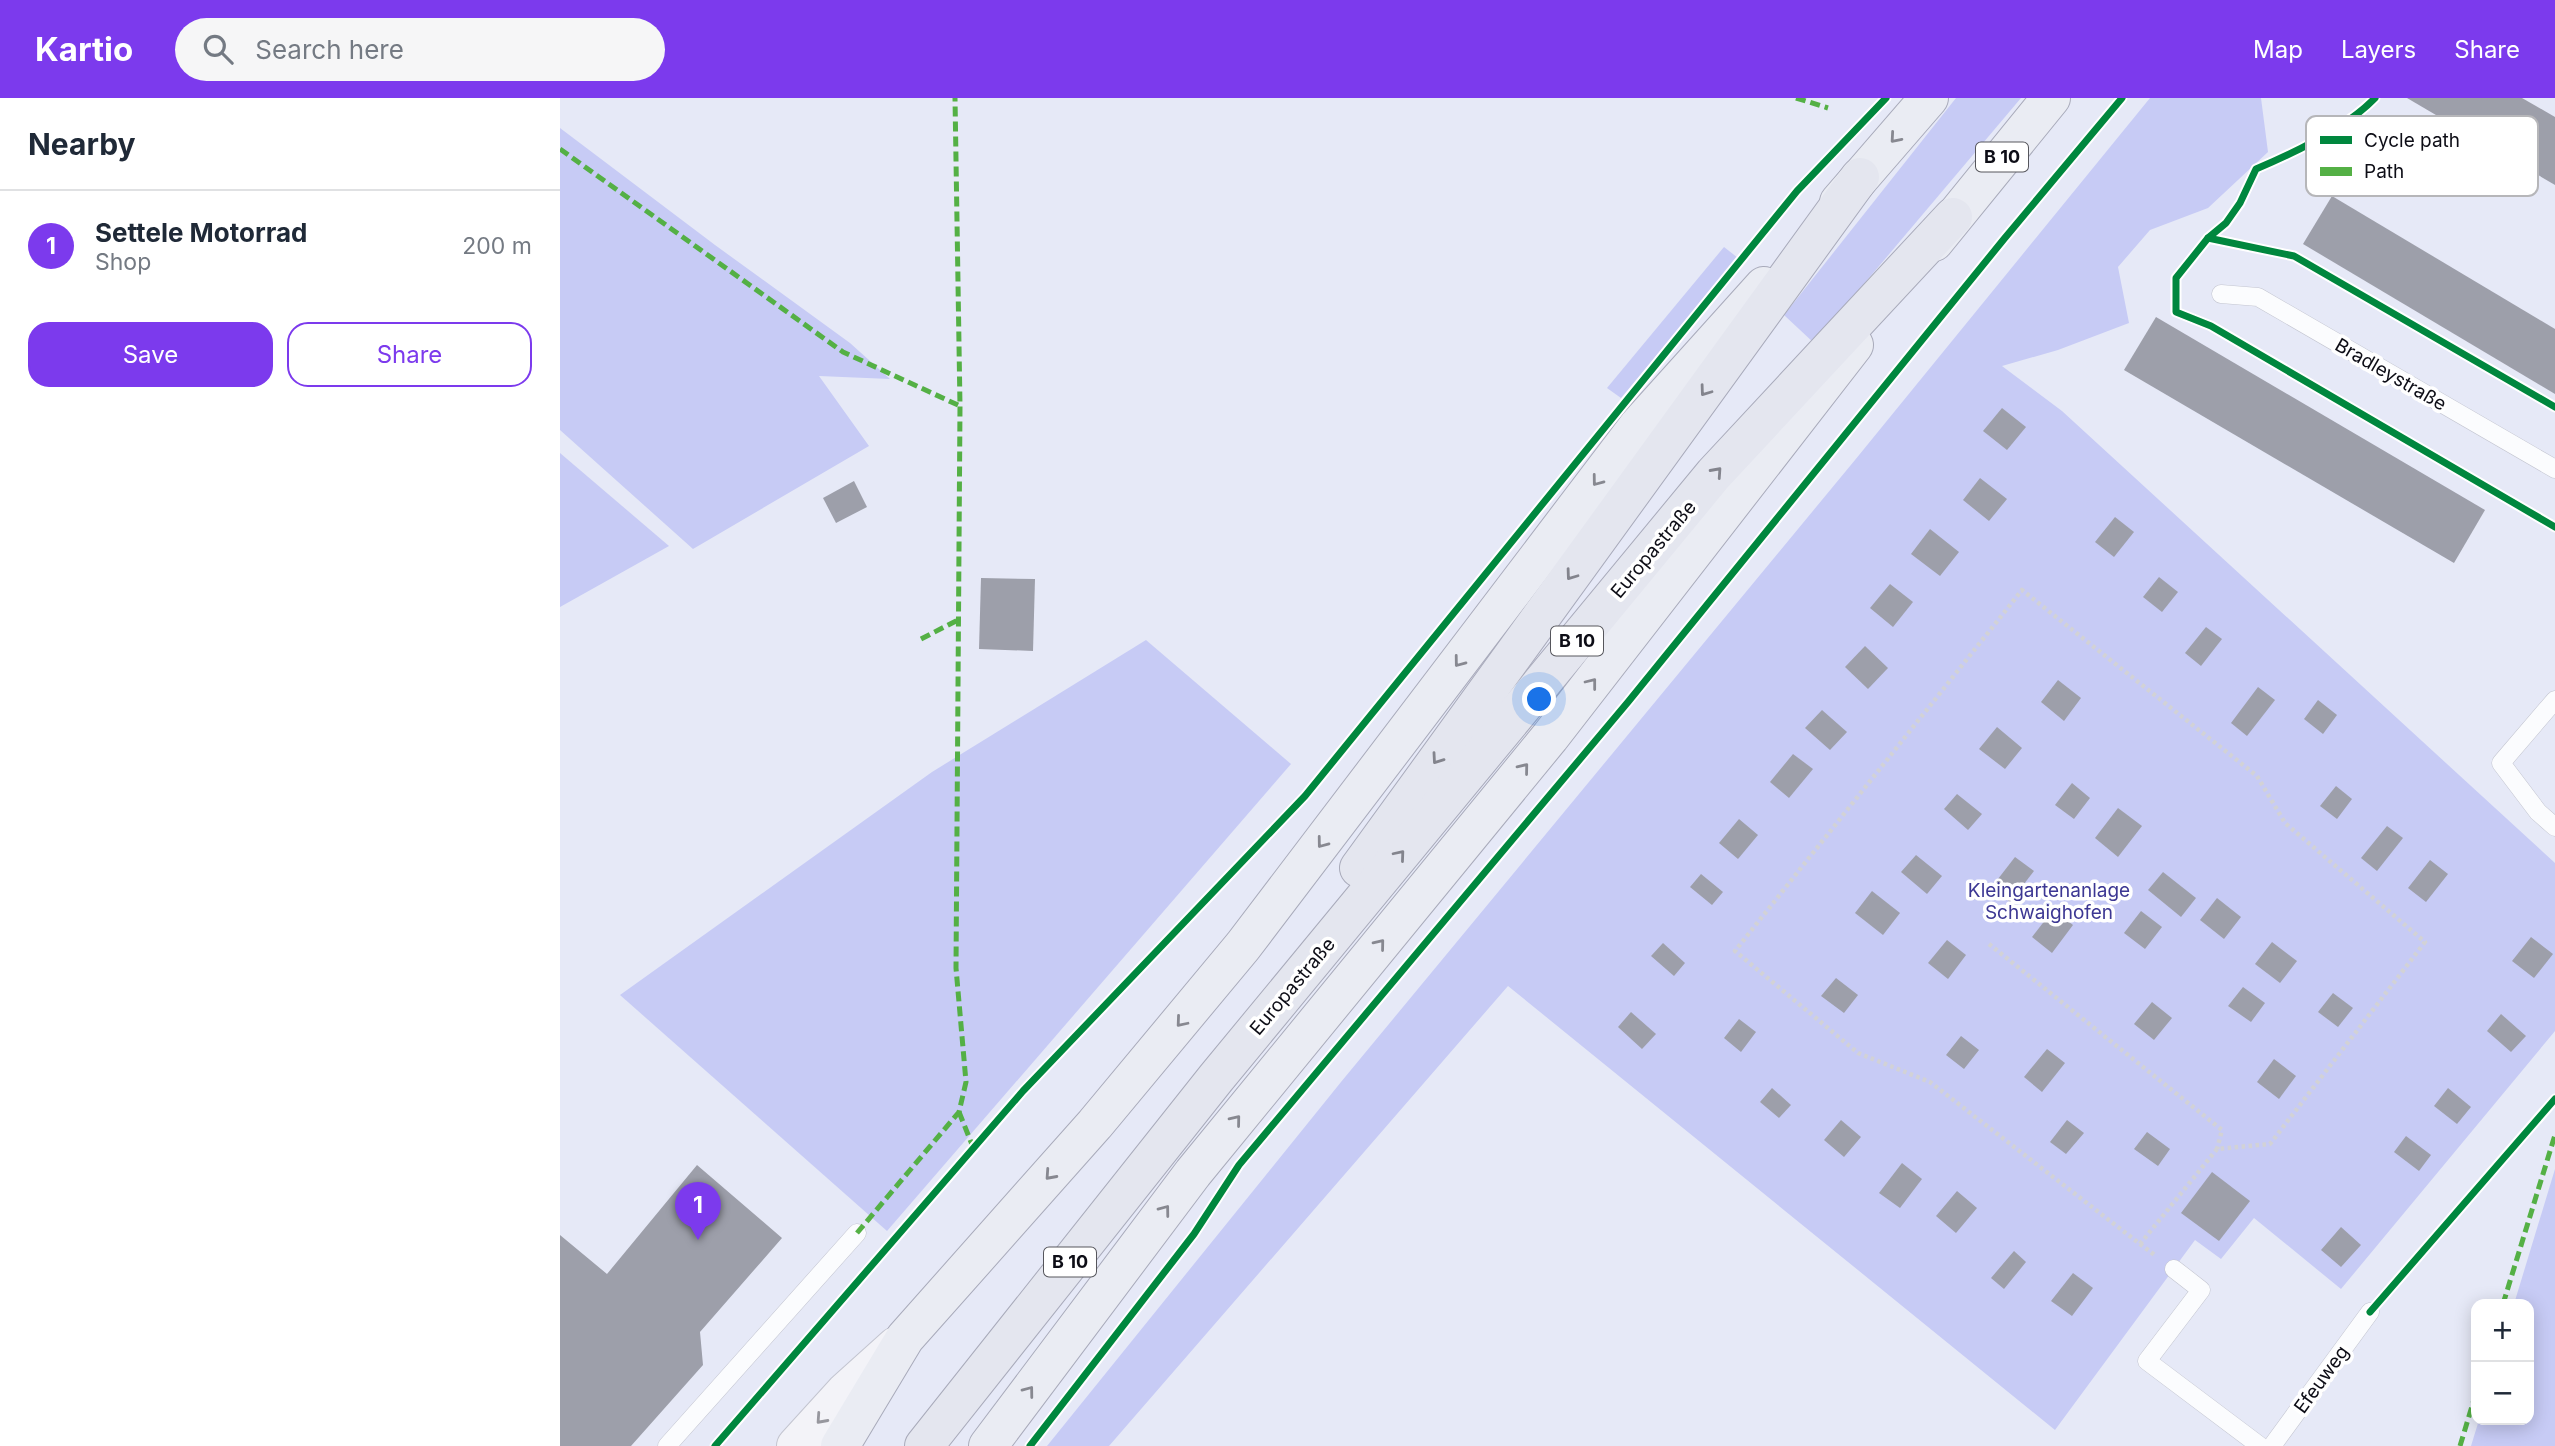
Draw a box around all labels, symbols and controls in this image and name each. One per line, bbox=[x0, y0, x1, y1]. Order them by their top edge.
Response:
search box bbox=[175, 18, 665, 81]
text: Kartio bbox=[35, 29, 133, 69]
icon: search bbox=[199, 30, 237, 68]
text: Search here bbox=[255, 34, 404, 65]
text: Map bbox=[2253, 35, 2303, 64]
text: Layers bbox=[2341, 35, 2416, 64]
text: Share bbox=[2454, 35, 2520, 64]
legend bbox=[2306, 116, 2538, 196]
text: Nearby bbox=[28, 126, 136, 162]
one-way arrow bbox=[1891, 129, 1903, 142]
text: Cycle path bbox=[2364, 129, 2460, 152]
road number: B 10 bbox=[1976, 142, 2028, 172]
text: Path bbox=[2364, 160, 2404, 183]
text: Settele Motorrad bbox=[95, 217, 307, 248]
text: 1 bbox=[46, 232, 56, 260]
text: 200 m bbox=[462, 232, 532, 260]
text: Shop bbox=[95, 248, 151, 276]
button: Save bbox=[28, 322, 273, 387]
button: Share bbox=[287, 322, 532, 387]
street label: Bradleystraße bbox=[2331, 333, 2451, 416]
one-way arrow bbox=[1700, 383, 1713, 396]
one-way arrow bbox=[1708, 467, 1721, 480]
one-way arrow bbox=[1593, 473, 1606, 486]
street label: Europastraße bbox=[1606, 496, 1701, 603]
one-way arrow bbox=[1566, 567, 1579, 580]
road number: B 10 bbox=[1551, 626, 1603, 656]
one-way arrow bbox=[1455, 654, 1468, 667]
one-way arrow bbox=[1583, 678, 1596, 690]
your location bbox=[1522, 682, 1556, 716]
one-way arrow bbox=[1433, 751, 1445, 764]
one-way arrow bbox=[1516, 763, 1529, 775]
one-way arrow bbox=[1317, 835, 1330, 848]
one-way arrow bbox=[1392, 851, 1404, 864]
park label: Kleingartenanlage Schwaighofen bbox=[1968, 879, 2130, 924]
street label: Europastraße bbox=[1245, 933, 1340, 1040]
one-way arrow bbox=[1372, 940, 1385, 952]
one-way arrow bbox=[1177, 1013, 1189, 1026]
one-way arrow bbox=[1228, 1116, 1241, 1128]
one-way arrow bbox=[1046, 1167, 1058, 1180]
pin: 1 bbox=[675, 1182, 721, 1240]
one-way arrow bbox=[1157, 1205, 1170, 1218]
road number: B 10 bbox=[1044, 1247, 1096, 1276]
map controls bbox=[2471, 1299, 2534, 1425]
button: + bbox=[2471, 1299, 2534, 1362]
street label: Efeuweg bbox=[2289, 1341, 2354, 1418]
button: − bbox=[2471, 1362, 2534, 1425]
one-way arrow bbox=[1020, 1387, 1033, 1399]
one-way arrow bbox=[816, 1411, 829, 1424]

